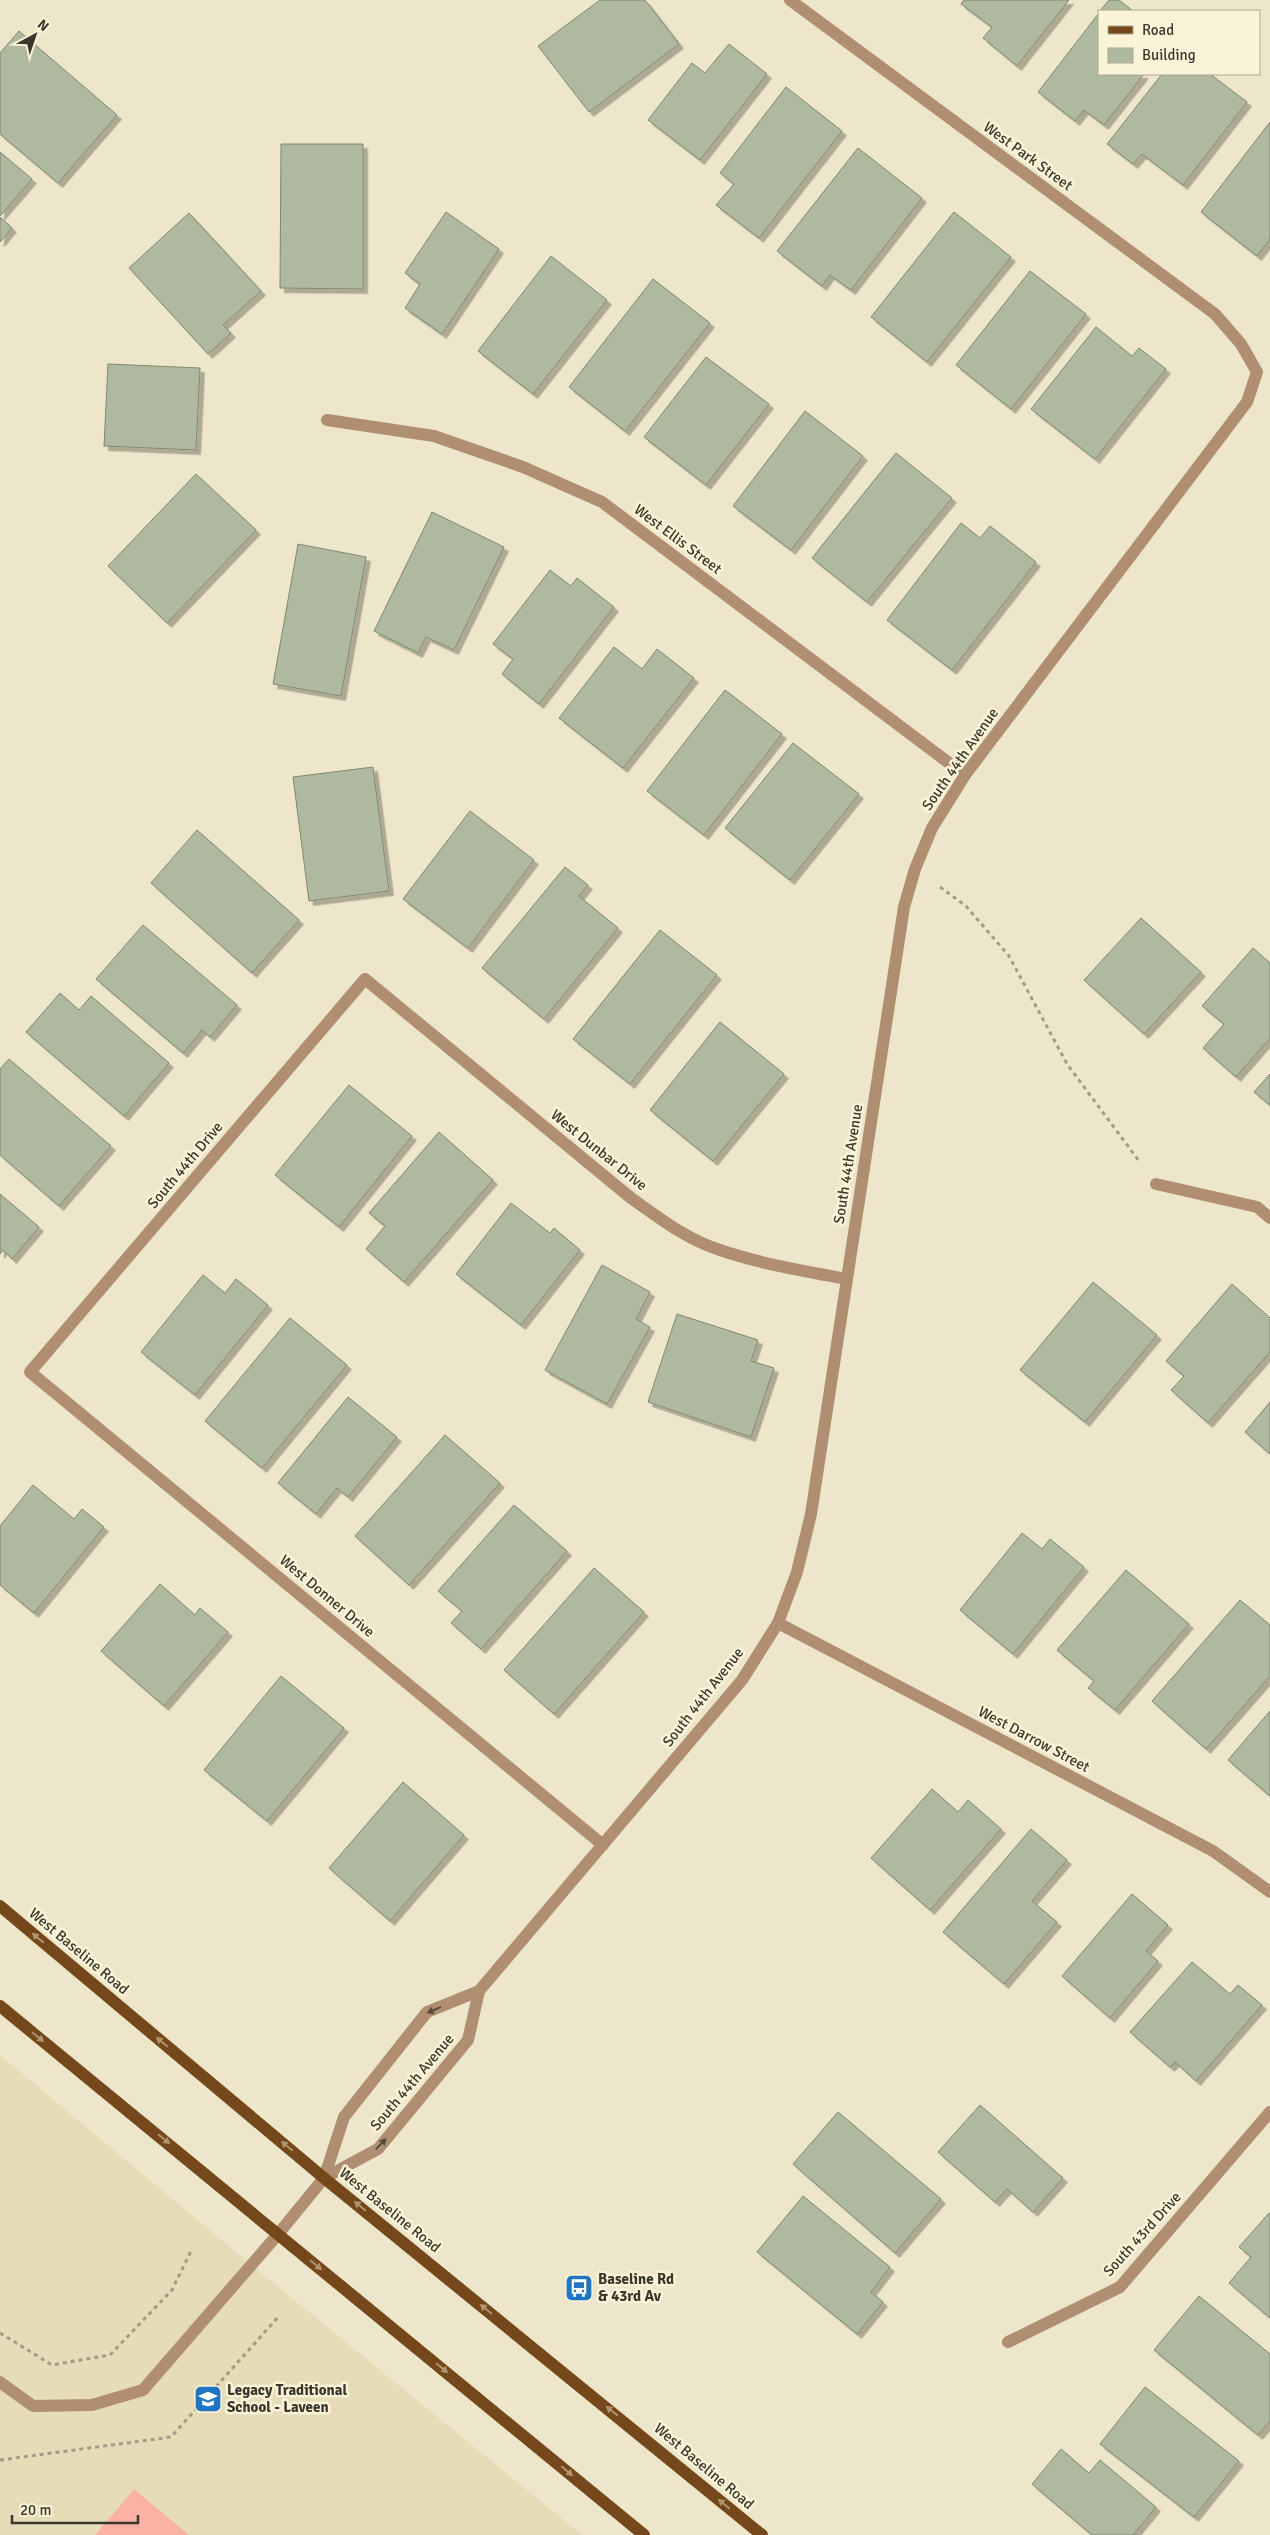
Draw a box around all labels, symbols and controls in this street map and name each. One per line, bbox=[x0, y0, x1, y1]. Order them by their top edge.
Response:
north arrow bbox=[10, 10, 60, 60]
legend bbox=[1098, 10, 1260, 75]
text: N bbox=[34, 16, 52, 35]
text: Road bbox=[1142, 21, 1174, 39]
text: Building bbox=[1142, 46, 1196, 64]
street label: West Park Street bbox=[980, 118, 1076, 194]
street label: West Ellis Street bbox=[631, 500, 725, 578]
street label: South 44th Avenue bbox=[918, 704, 1002, 814]
street label: South 44th Avenue bbox=[830, 1103, 866, 1225]
street label: West Dunbar Drive bbox=[547, 1106, 651, 1194]
street label: South 44th Drive bbox=[144, 1118, 226, 1212]
street label: West Donner Drive bbox=[276, 1551, 378, 1641]
street label: South 44th Avenue bbox=[659, 1644, 747, 1750]
street label: West Darrow Street bbox=[975, 1702, 1093, 1776]
street label: West Baseline Road bbox=[25, 1904, 133, 1998]
one-way arrow bbox=[31, 1932, 44, 1943]
one-way arrow bbox=[427, 2006, 441, 2014]
street label: South 44th Avenue bbox=[366, 2030, 458, 2134]
one-way arrow bbox=[31, 2031, 44, 2042]
one-way arrow bbox=[157, 2036, 169, 2048]
one-way arrow bbox=[157, 2134, 170, 2145]
one-way arrow bbox=[375, 2139, 387, 2151]
one-way arrow bbox=[281, 2141, 294, 2152]
street label: West Baseline Road bbox=[336, 2164, 444, 2256]
street label: South 43rd Drive bbox=[1099, 2188, 1185, 2280]
one-way arrow bbox=[353, 2201, 366, 2212]
one-way arrow bbox=[310, 2259, 323, 2270]
place label: Baseline Rd & 43rd Av bbox=[598, 2270, 674, 2305]
bus stop icon: Baseline Rd & 43rd Av bbox=[564, 2273, 594, 2303]
one-way arrow bbox=[480, 2303, 492, 2315]
one-way arrow bbox=[435, 2362, 448, 2373]
place label: Legacy Traditional School - Laveen bbox=[227, 2381, 347, 2416]
school or university icon: Legacy Traditional School - Laveen bbox=[193, 2384, 223, 2414]
one-way arrow bbox=[606, 2406, 619, 2417]
street label: West Baseline Road bbox=[650, 2419, 758, 2513]
one-way arrow bbox=[560, 2466, 573, 2477]
scale bar bbox=[12, 2492, 139, 2524]
one-way arrow bbox=[718, 2498, 731, 2509]
text: 20 m bbox=[20, 2501, 51, 2519]

